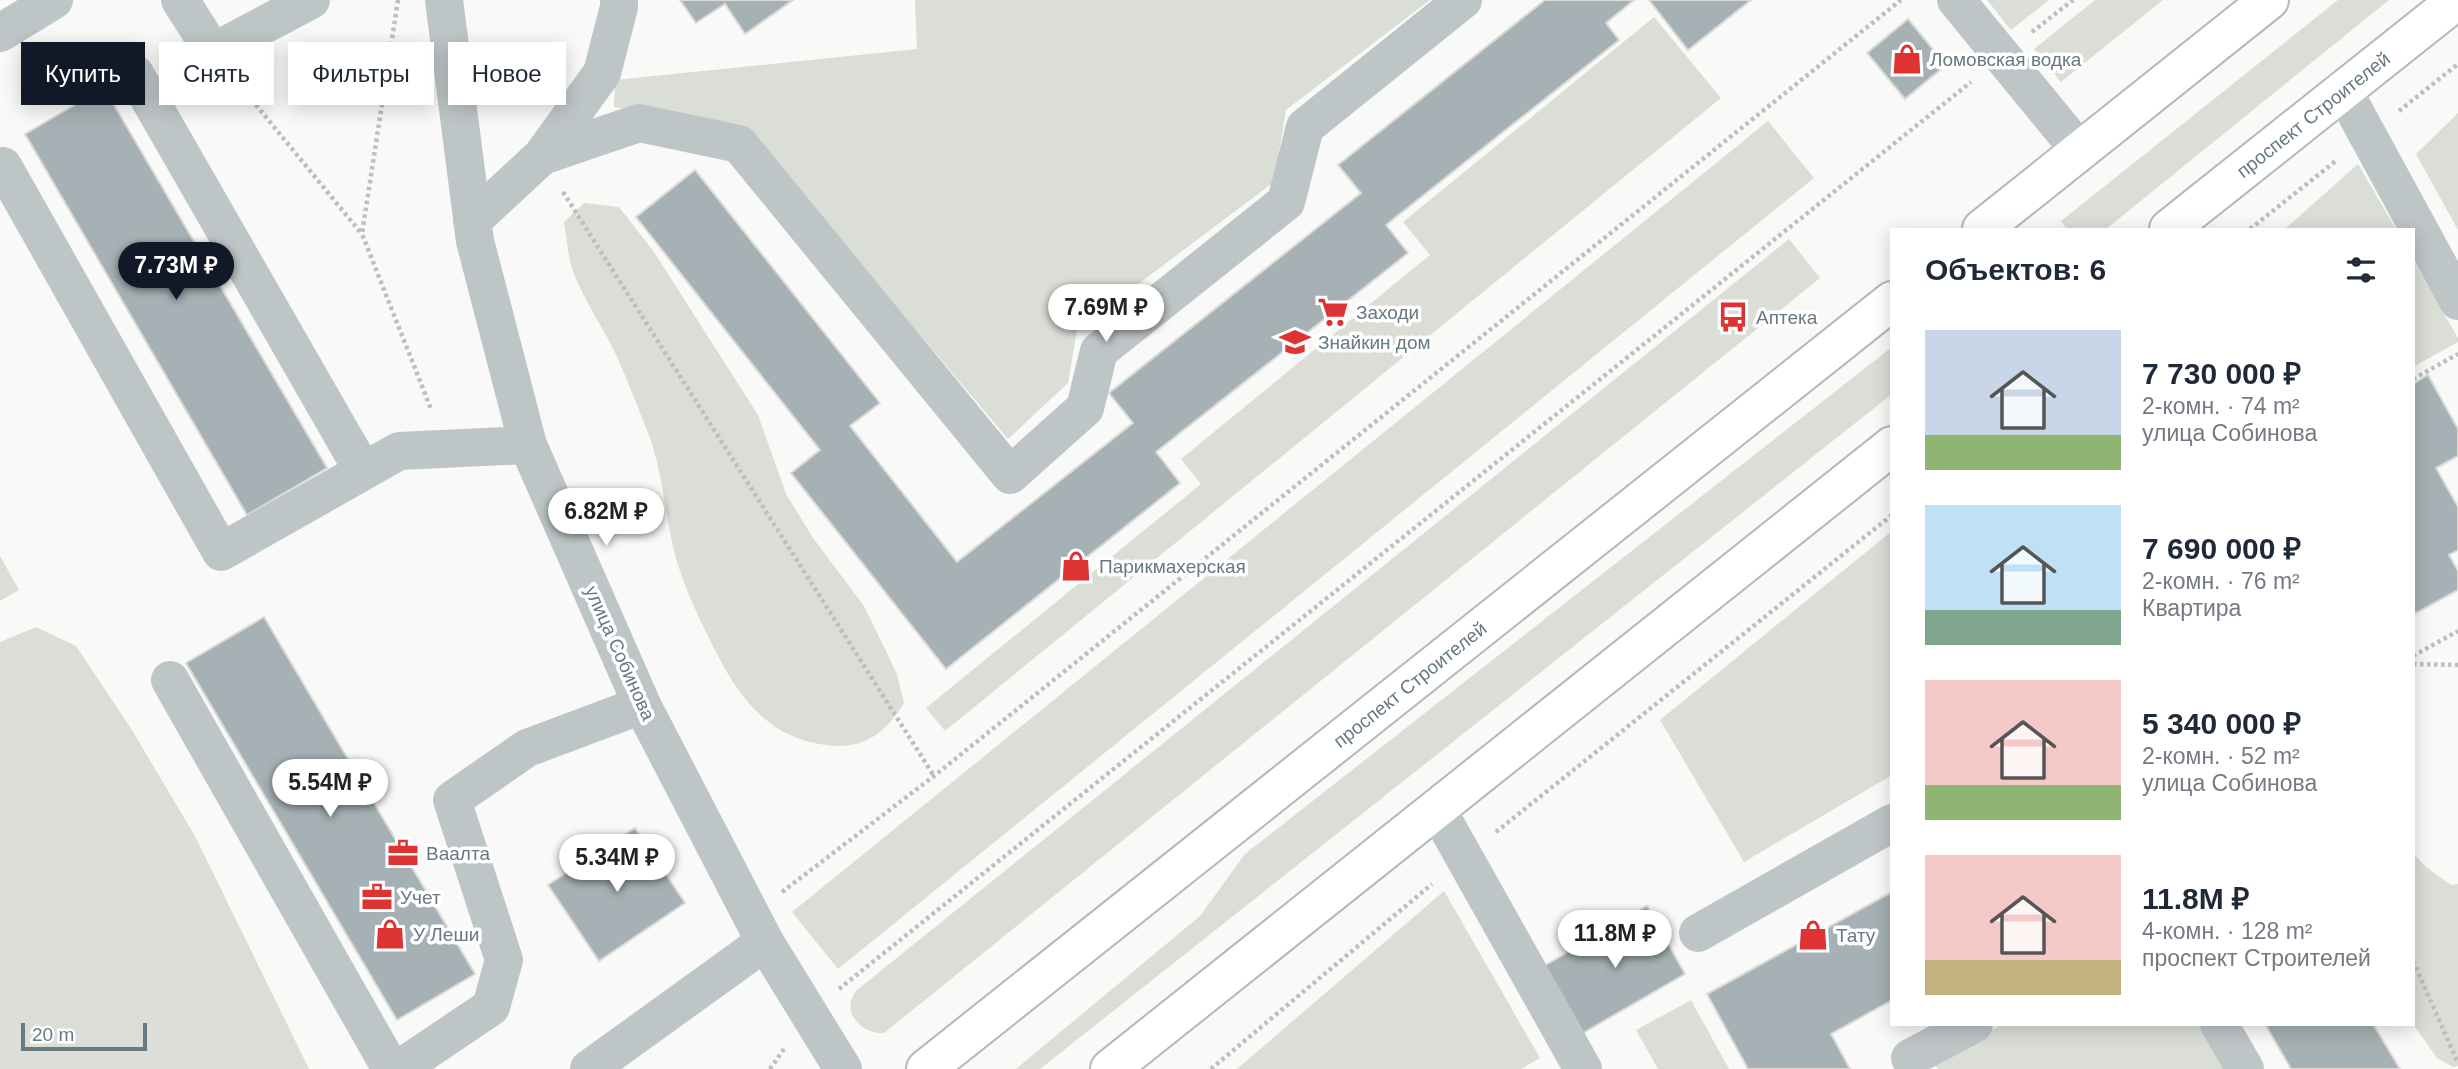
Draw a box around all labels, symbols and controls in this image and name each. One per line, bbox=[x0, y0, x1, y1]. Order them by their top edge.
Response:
chip: Купить bbox=[21, 42, 145, 105]
chip: Снять bbox=[159, 42, 274, 105]
chip: Фильтры bbox=[288, 42, 434, 105]
chip: Новое bbox=[448, 42, 566, 105]
shop icon: Ломовская водка bbox=[1890, 42, 1924, 76]
street label: проспект Строителей bbox=[2232, 47, 2394, 182]
place label: Ломовская водка bbox=[1930, 49, 2082, 70]
pin: 7.73M ₽ bbox=[111, 243, 241, 302]
icon: filters bbox=[2342, 251, 2380, 289]
text: 7.73M ₽ bbox=[134, 252, 218, 278]
text: Объектов: 6 bbox=[1925, 253, 2106, 286]
pin: 7.69M ₽ bbox=[1041, 284, 1171, 344]
text: 7.69M ₽ bbox=[1064, 294, 1148, 320]
supermarket icon: Заходи bbox=[1316, 295, 1350, 329]
bus stop icon: Аптека bbox=[1716, 300, 1750, 334]
place label: Заходи bbox=[1356, 302, 1419, 323]
place label: Аптека bbox=[1756, 307, 1818, 328]
school or university icon: Знайкин дом bbox=[1278, 325, 1312, 359]
place label: Знайкин дом bbox=[1318, 332, 1431, 353]
text: 7 730 000 ₽ bbox=[2142, 357, 2301, 390]
icon: home bbox=[1981, 358, 2065, 442]
text: 2-комн. · 74 m² bbox=[2142, 393, 2300, 419]
text: улица Собинова bbox=[2142, 420, 2317, 446]
pin: 6.82M ₽ bbox=[541, 489, 671, 548]
text: 6.82M ₽ bbox=[564, 498, 648, 524]
text: 7 690 000 ₽ bbox=[2142, 532, 2301, 565]
icon: home bbox=[1981, 533, 2065, 617]
shop icon: Парикмахерская bbox=[1059, 549, 1093, 583]
place label: Парикмахерская bbox=[1099, 556, 1246, 577]
text: 2-комн. · 76 m² bbox=[2142, 568, 2300, 594]
street label: улица Собинова bbox=[581, 583, 659, 724]
text: Квартира bbox=[2142, 595, 2241, 621]
street label: проспект Строителей bbox=[1329, 617, 1490, 752]
text: 5 340 000 ₽ bbox=[2142, 707, 2301, 740]
icon: home bbox=[1981, 708, 2065, 792]
text: 2-комн. · 52 m² bbox=[2142, 743, 2300, 769]
pin: 5.54M ₽ bbox=[265, 760, 395, 819]
text: 5.54M ₽ bbox=[288, 769, 372, 795]
text: улица Собинова bbox=[2142, 770, 2317, 796]
pin: 5.34M ₽ bbox=[552, 834, 682, 894]
office icon: Ваалта bbox=[386, 836, 420, 870]
place label: Ваалта bbox=[426, 843, 490, 864]
text: 5.34M ₽ bbox=[575, 844, 659, 870]
office icon: Учет bbox=[360, 880, 394, 914]
text: 11.8M ₽ bbox=[2142, 882, 2250, 915]
icon: home bbox=[1981, 883, 2065, 967]
place label: Учет bbox=[400, 887, 441, 908]
pin: 11.8M ₽ bbox=[1550, 911, 1680, 970]
shop icon: У Леши bbox=[373, 917, 407, 951]
shop icon: Тату bbox=[1796, 918, 1830, 952]
text: 4-комн. · 128 m² bbox=[2142, 918, 2313, 944]
text: 11.8M ₽ bbox=[1574, 920, 1656, 946]
place label: У Леши bbox=[413, 924, 479, 945]
place label: Тату bbox=[1836, 925, 1876, 946]
text: проспект Строителей bbox=[2142, 945, 2371, 971]
scale bar bbox=[21, 1020, 147, 1052]
text: 20 m bbox=[32, 1024, 74, 1045]

